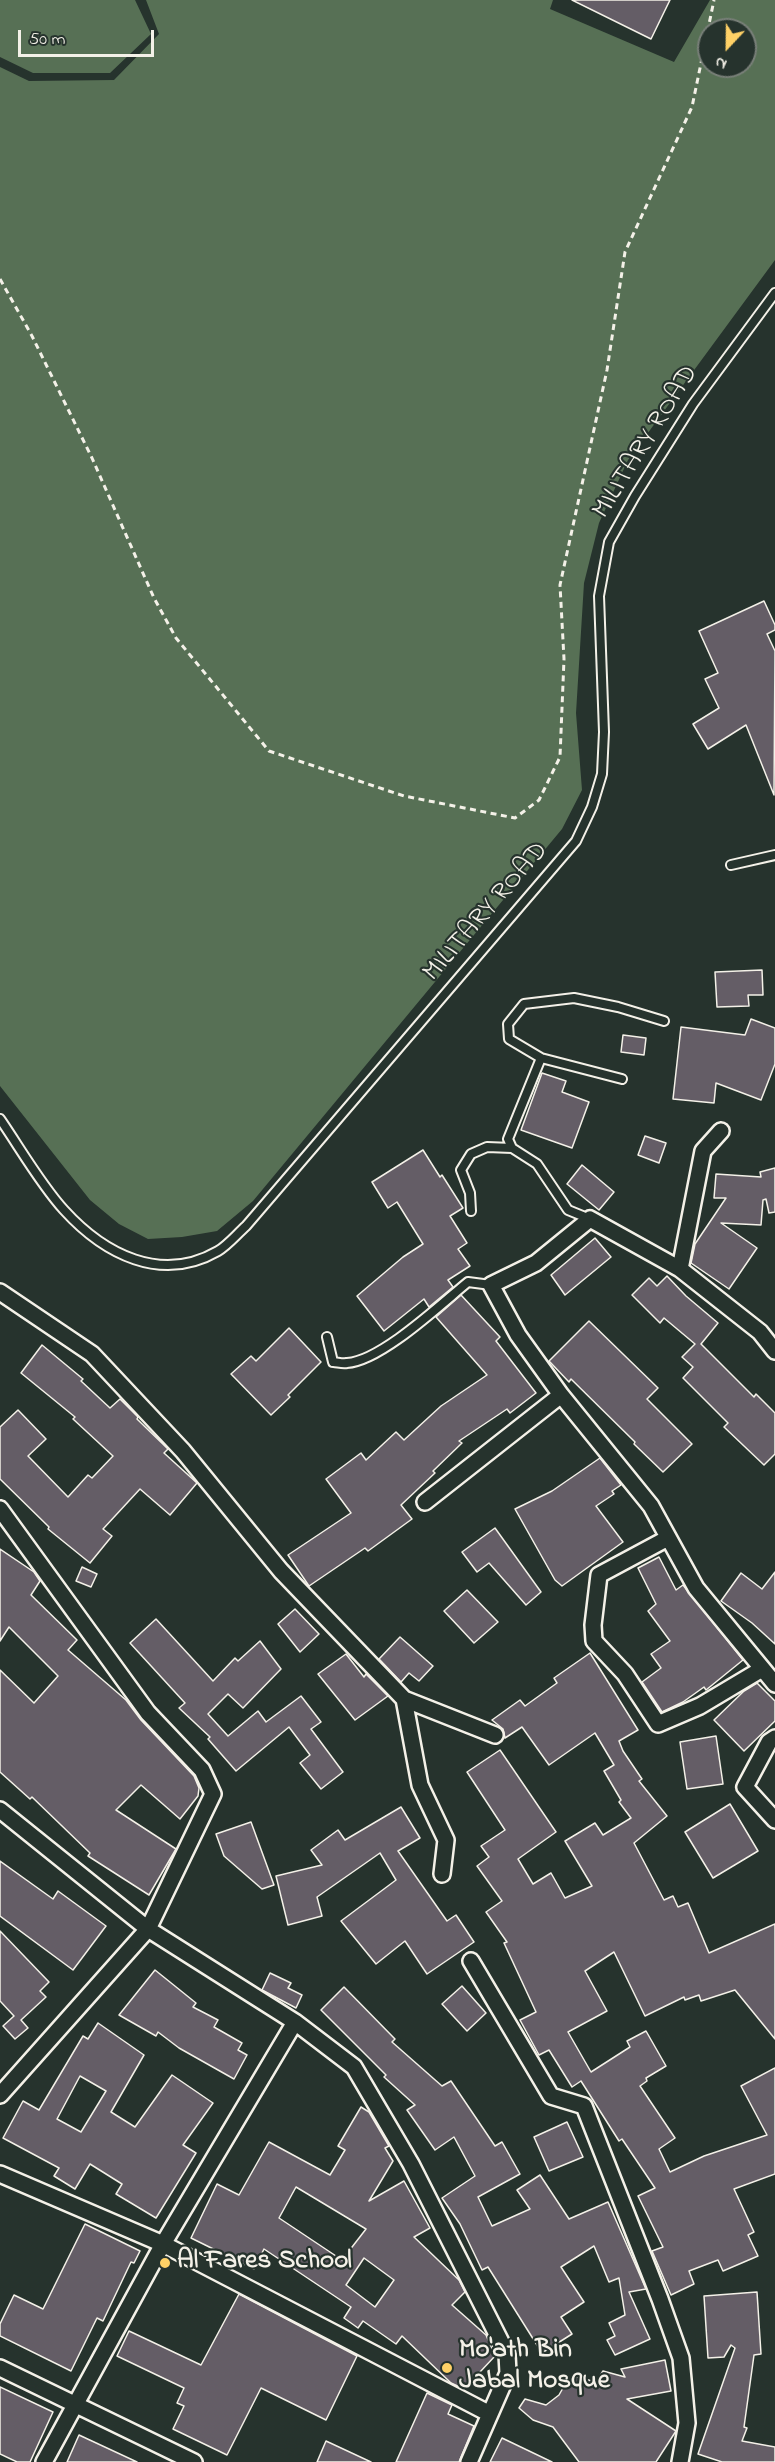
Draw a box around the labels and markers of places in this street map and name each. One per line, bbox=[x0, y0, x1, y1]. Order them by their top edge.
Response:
place label: Al Fares School bbox=[177, 2247, 352, 2279]
marker: Al Fares School bbox=[158, 2256, 172, 2270]
place label: Mo'ath Bin Jabal Mosque bbox=[459, 2336, 610, 2399]
marker: Mo'ath Bin Jabal Mosque bbox=[440, 2361, 454, 2375]

